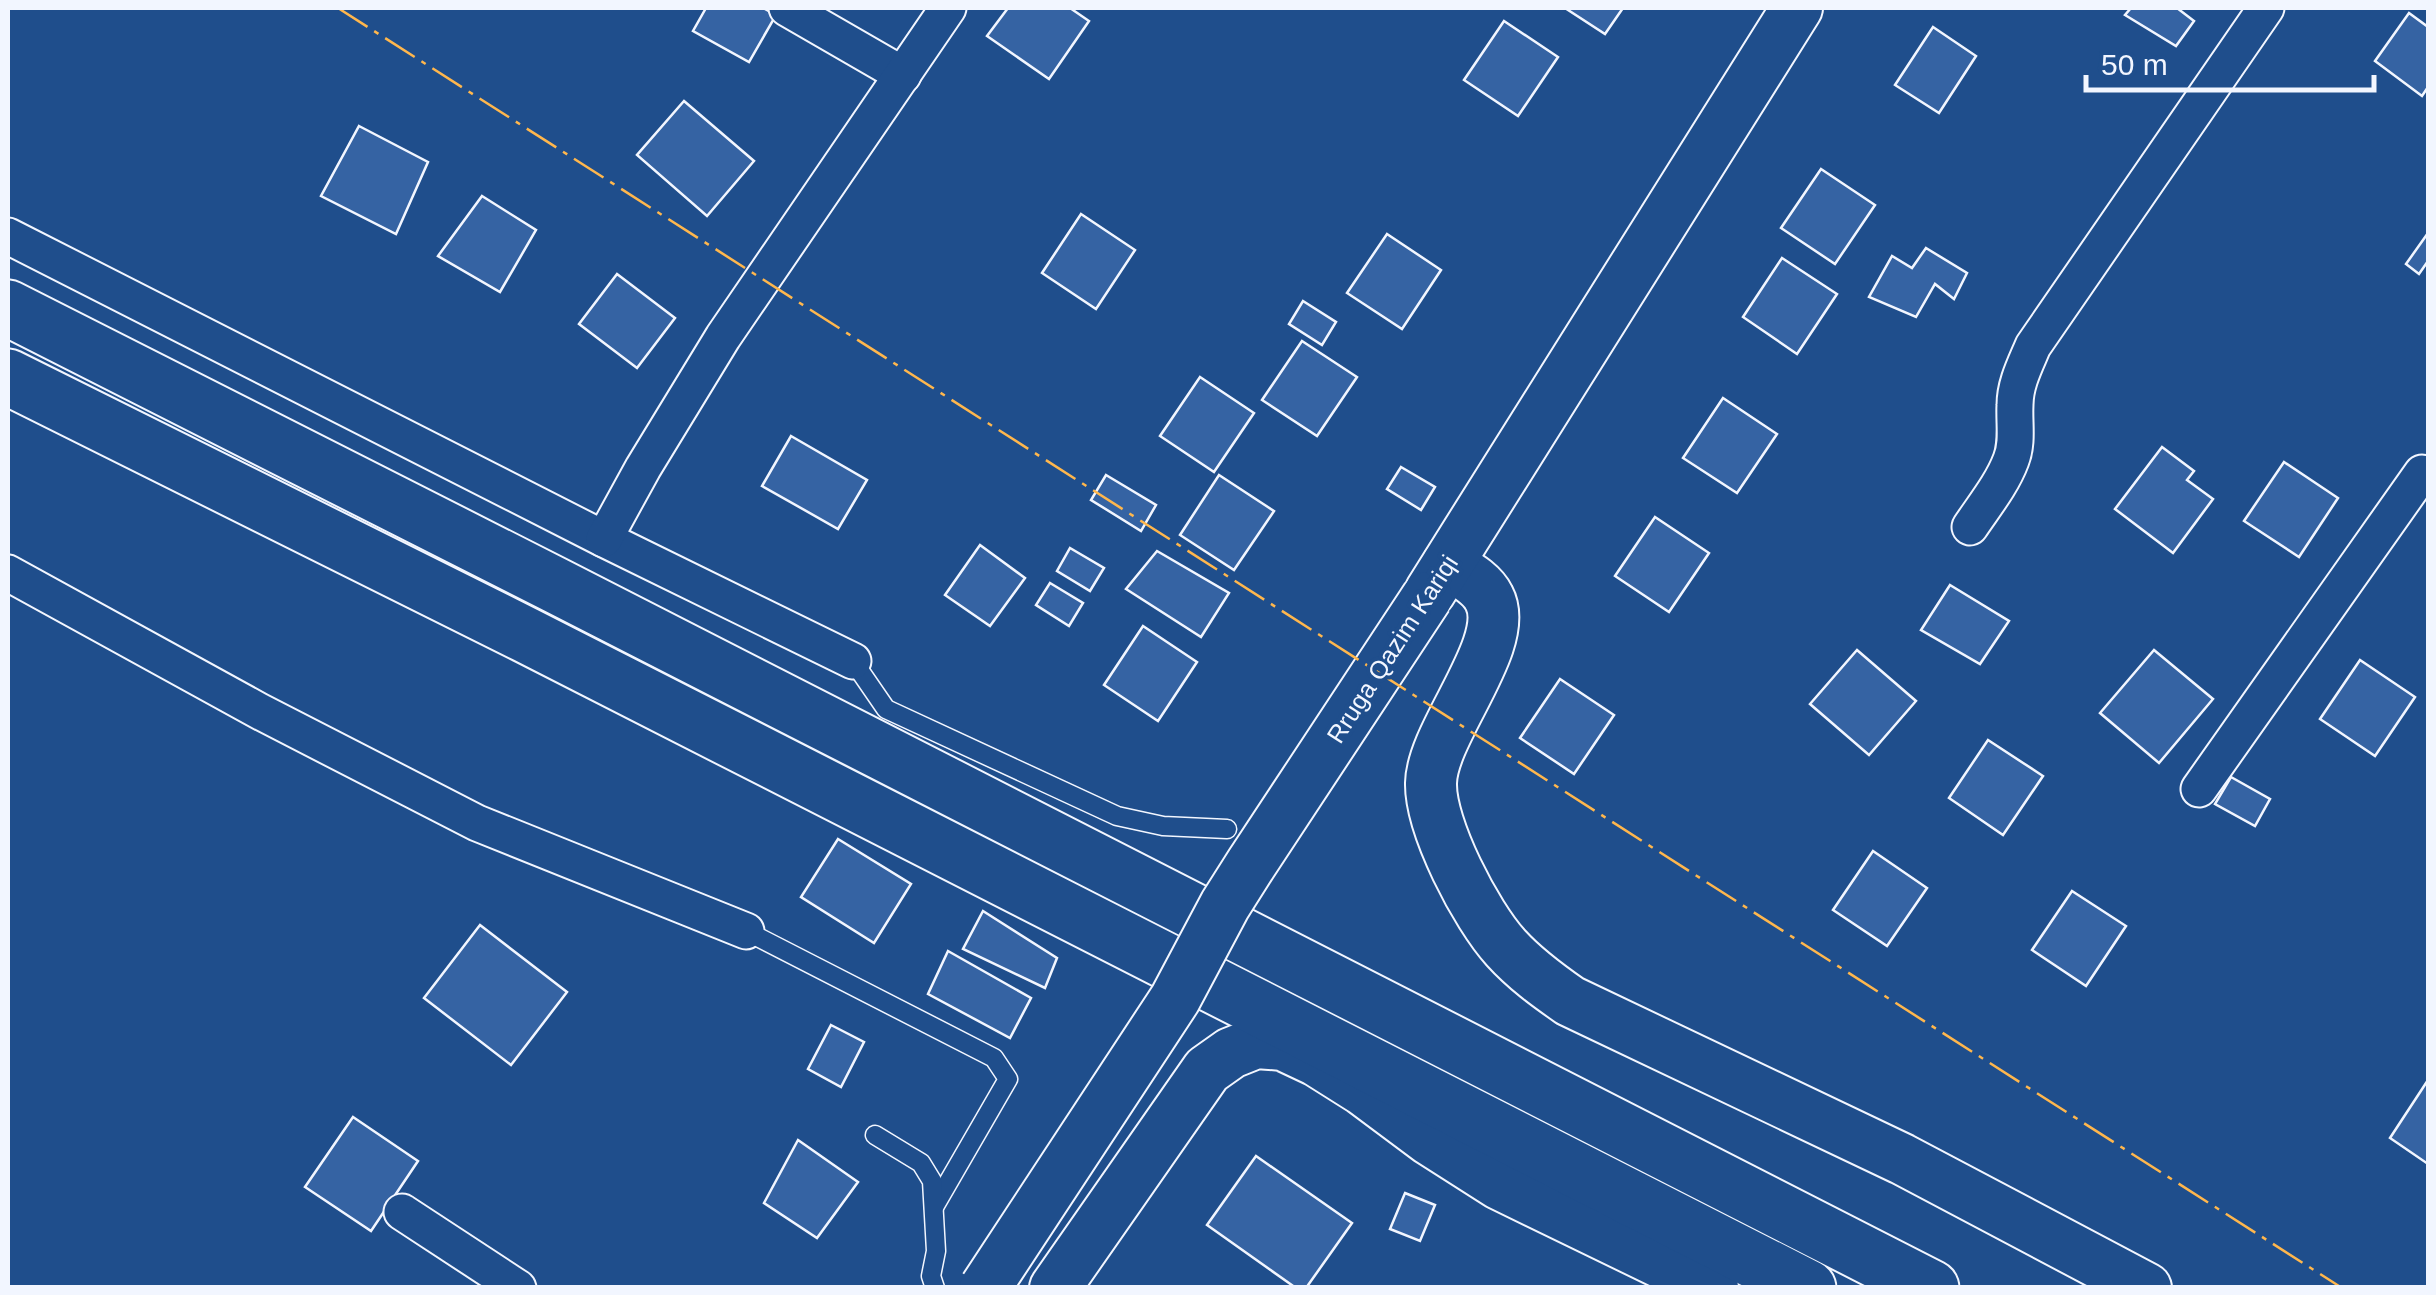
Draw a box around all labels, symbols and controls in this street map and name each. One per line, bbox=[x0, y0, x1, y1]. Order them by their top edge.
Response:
scale bar bbox=[2086, 30, 2374, 92]
text: 50 m bbox=[2101, 48, 2168, 81]
street label: Rruga Qazim Kariqi bbox=[1321, 550, 1463, 748]

